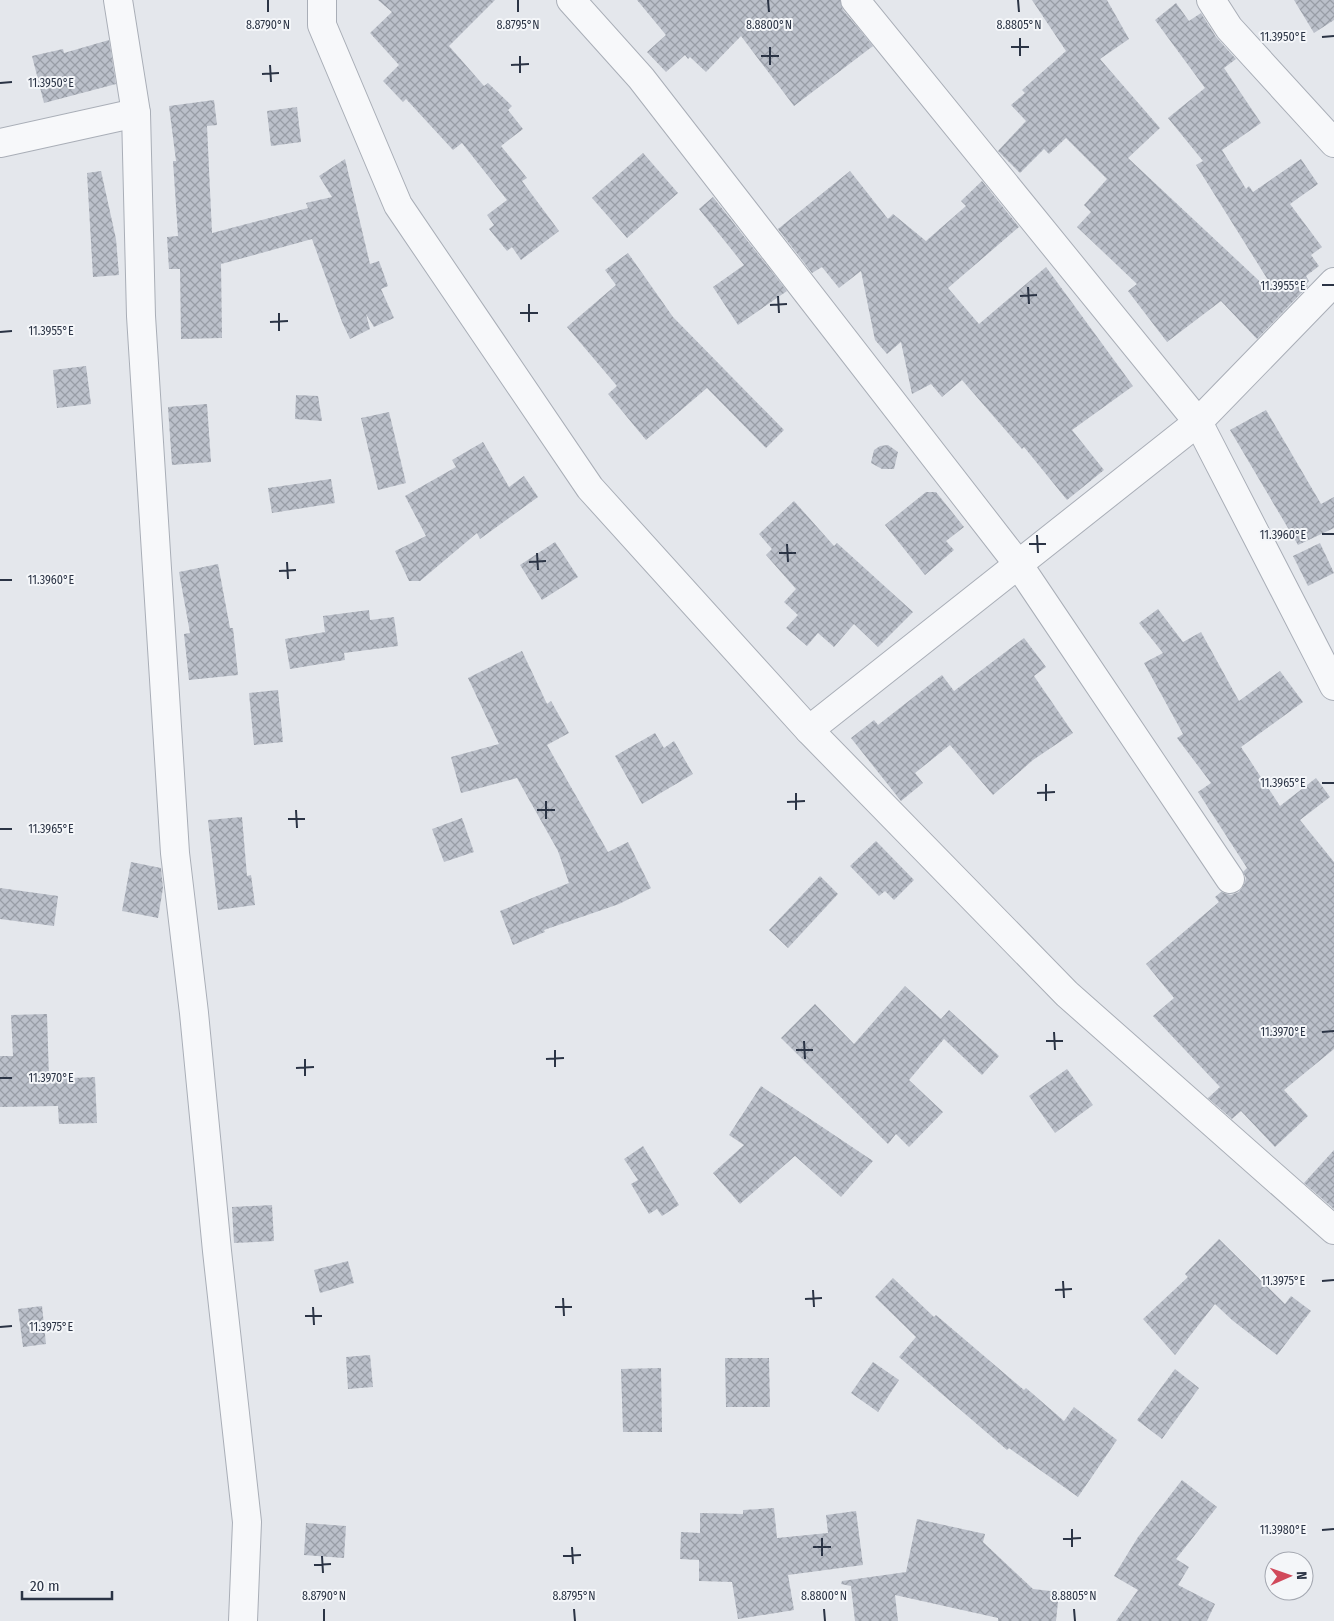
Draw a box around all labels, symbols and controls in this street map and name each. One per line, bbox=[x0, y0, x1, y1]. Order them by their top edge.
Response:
text: 8.8790°N bbox=[246, 18, 290, 32]
text: 8.8795°N bbox=[496, 18, 540, 32]
text: 8.8800°N bbox=[746, 18, 792, 32]
text: 8.8805°N bbox=[996, 18, 1042, 32]
text: 11.3950°E bbox=[1260, 30, 1306, 44]
text: 11.3950°E bbox=[28, 76, 74, 90]
text: 11.3955°E bbox=[1260, 279, 1306, 293]
text: 11.3955°E bbox=[28, 324, 74, 338]
text: 11.3960°E bbox=[1260, 528, 1307, 542]
text: 11.3960°E bbox=[28, 573, 75, 587]
text: 11.3965°E bbox=[1260, 776, 1306, 790]
text: 11.3965°E bbox=[28, 822, 74, 836]
text: 11.3970°E bbox=[1260, 1025, 1306, 1039]
text: 11.3970°E bbox=[28, 1071, 74, 1085]
text: 11.3975°E bbox=[1261, 1274, 1305, 1288]
text: 11.3975°E bbox=[29, 1320, 73, 1334]
text: 11.3980°E bbox=[1260, 1523, 1307, 1537]
north arrow bbox=[1264, 1551, 1314, 1601]
scale bar bbox=[22, 1568, 112, 1600]
text: N bbox=[1293, 1571, 1310, 1580]
text: 20 m bbox=[30, 1577, 60, 1595]
text: 8.8790°N bbox=[302, 1589, 346, 1603]
text: 8.8795°N bbox=[552, 1589, 596, 1603]
text: 8.8800°N bbox=[801, 1589, 847, 1603]
text: 8.8805°N bbox=[1051, 1589, 1097, 1603]

